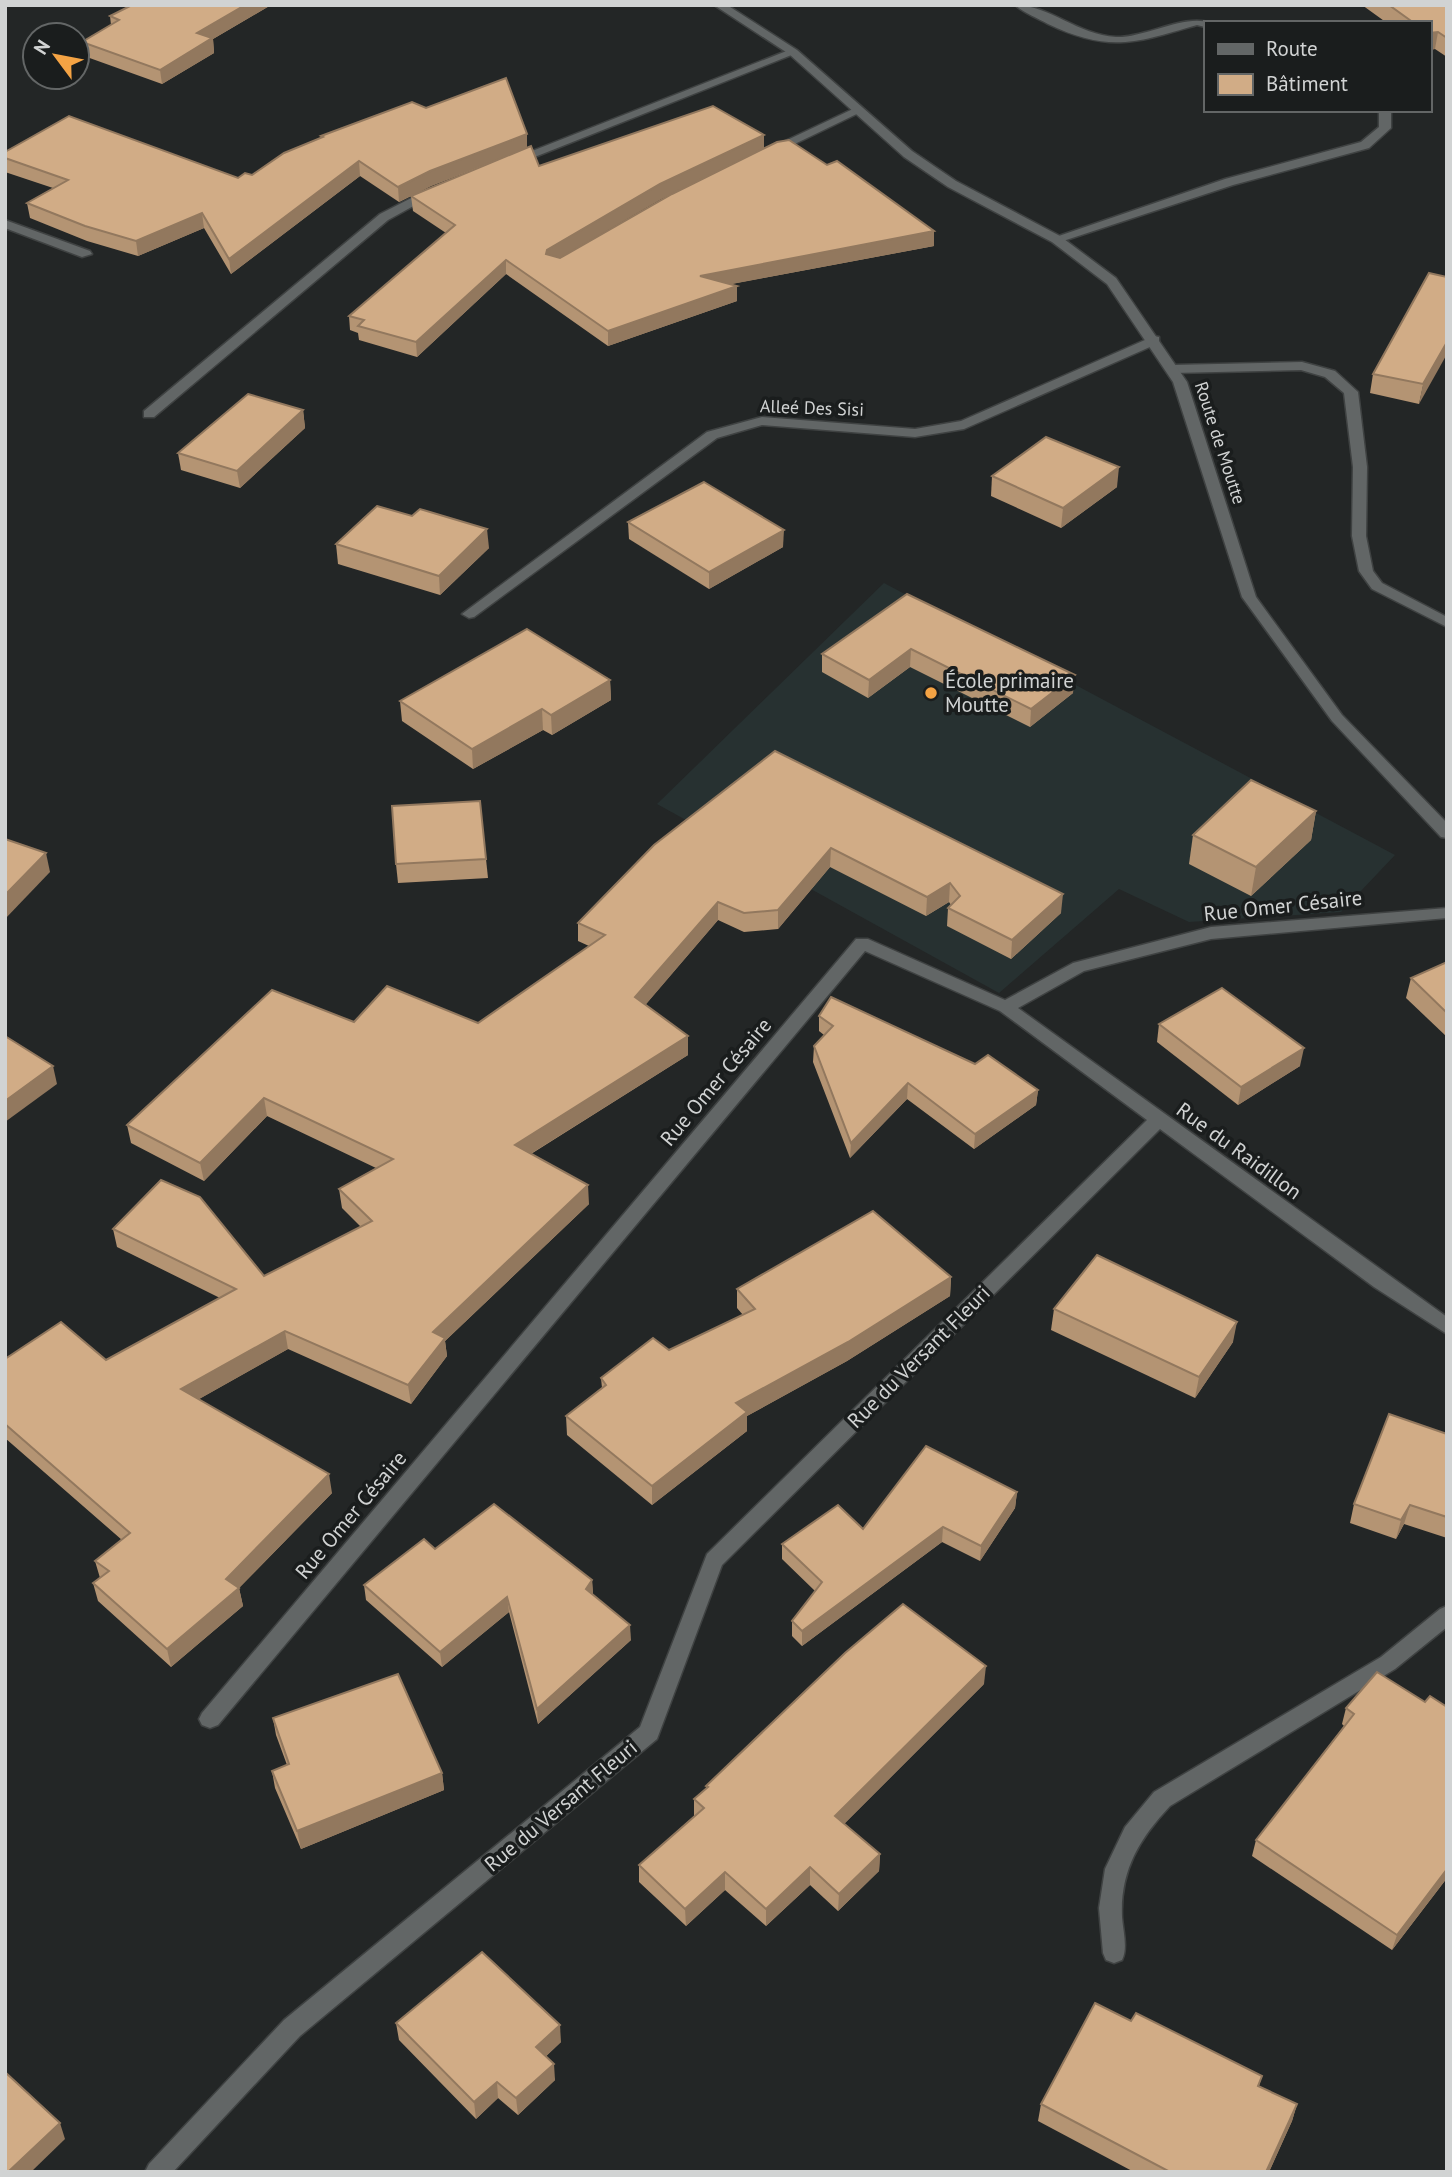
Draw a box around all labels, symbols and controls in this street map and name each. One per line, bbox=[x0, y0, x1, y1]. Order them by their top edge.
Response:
north arrow bbox=[21, 21, 91, 91]
legend bbox=[1204, 21, 1431, 112]
text: N bbox=[28, 35, 55, 59]
text: Route bbox=[1266, 35, 1318, 62]
text: Bâtiment bbox=[1266, 70, 1348, 97]
street label: Route de Moutte bbox=[1190, 379, 1251, 507]
street label: Alleé Des Sisi bbox=[760, 394, 864, 421]
place label: École primaire Moutte bbox=[945, 667, 1074, 718]
marker: École primaire Moutte bbox=[923, 685, 939, 701]
street label: Rue Omer Césaire bbox=[1202, 884, 1364, 927]
street label: Rue Omer Césaire bbox=[654, 1012, 777, 1151]
street label: Rue du Raidillon bbox=[1171, 1096, 1307, 1205]
street label: Rue du Versant Fleuri bbox=[841, 1279, 996, 1434]
street label: Rue Omer Césaire bbox=[289, 1445, 412, 1584]
street label: Rue du Versant Fleuri bbox=[479, 1734, 643, 1877]

